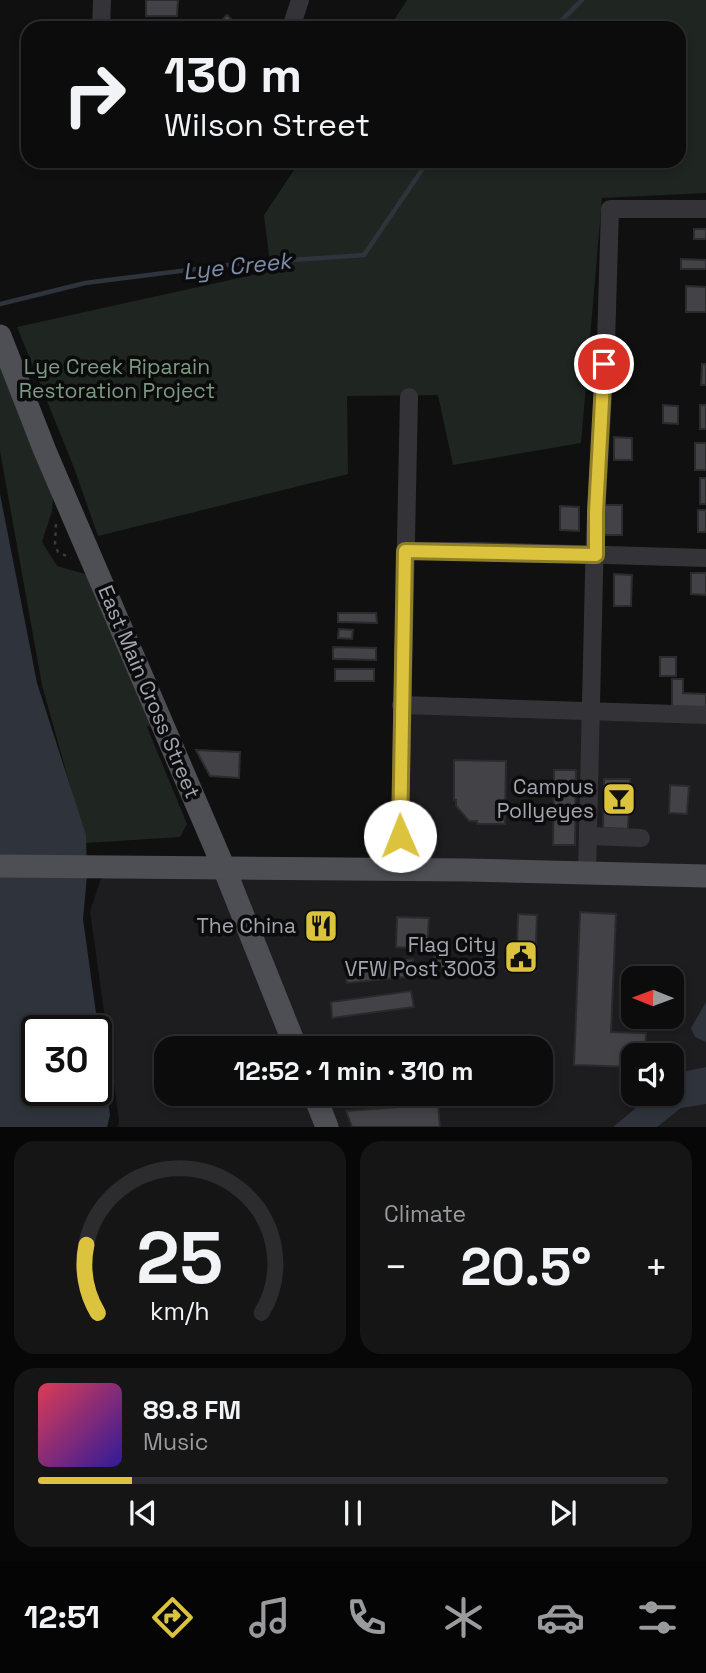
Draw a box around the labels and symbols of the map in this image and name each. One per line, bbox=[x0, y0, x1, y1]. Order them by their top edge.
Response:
water label: Lye Creek bbox=[181, 245, 295, 287]
pin bbox=[574, 334, 634, 394]
park label: Lye Creek Riparain Restoration Project bbox=[19, 353, 215, 404]
street label: East Main Cross Street bbox=[92, 581, 207, 803]
place label: Campus Pollyeyes bbox=[497, 773, 594, 824]
bar icon: Campus Pollyeyes bbox=[600, 780, 638, 818]
position arrow bbox=[363, 799, 437, 873]
restaurant icon: The China bbox=[302, 907, 340, 945]
place label: The China bbox=[197, 912, 296, 939]
place label: Flag City VFW Post 3003 bbox=[345, 931, 496, 982]
public building icon: Flag City VFW Post 3003 bbox=[502, 938, 540, 976]
north arrow bbox=[621, 966, 684, 1029]
speed limit sign: 30 bbox=[21, 1015, 112, 1106]

